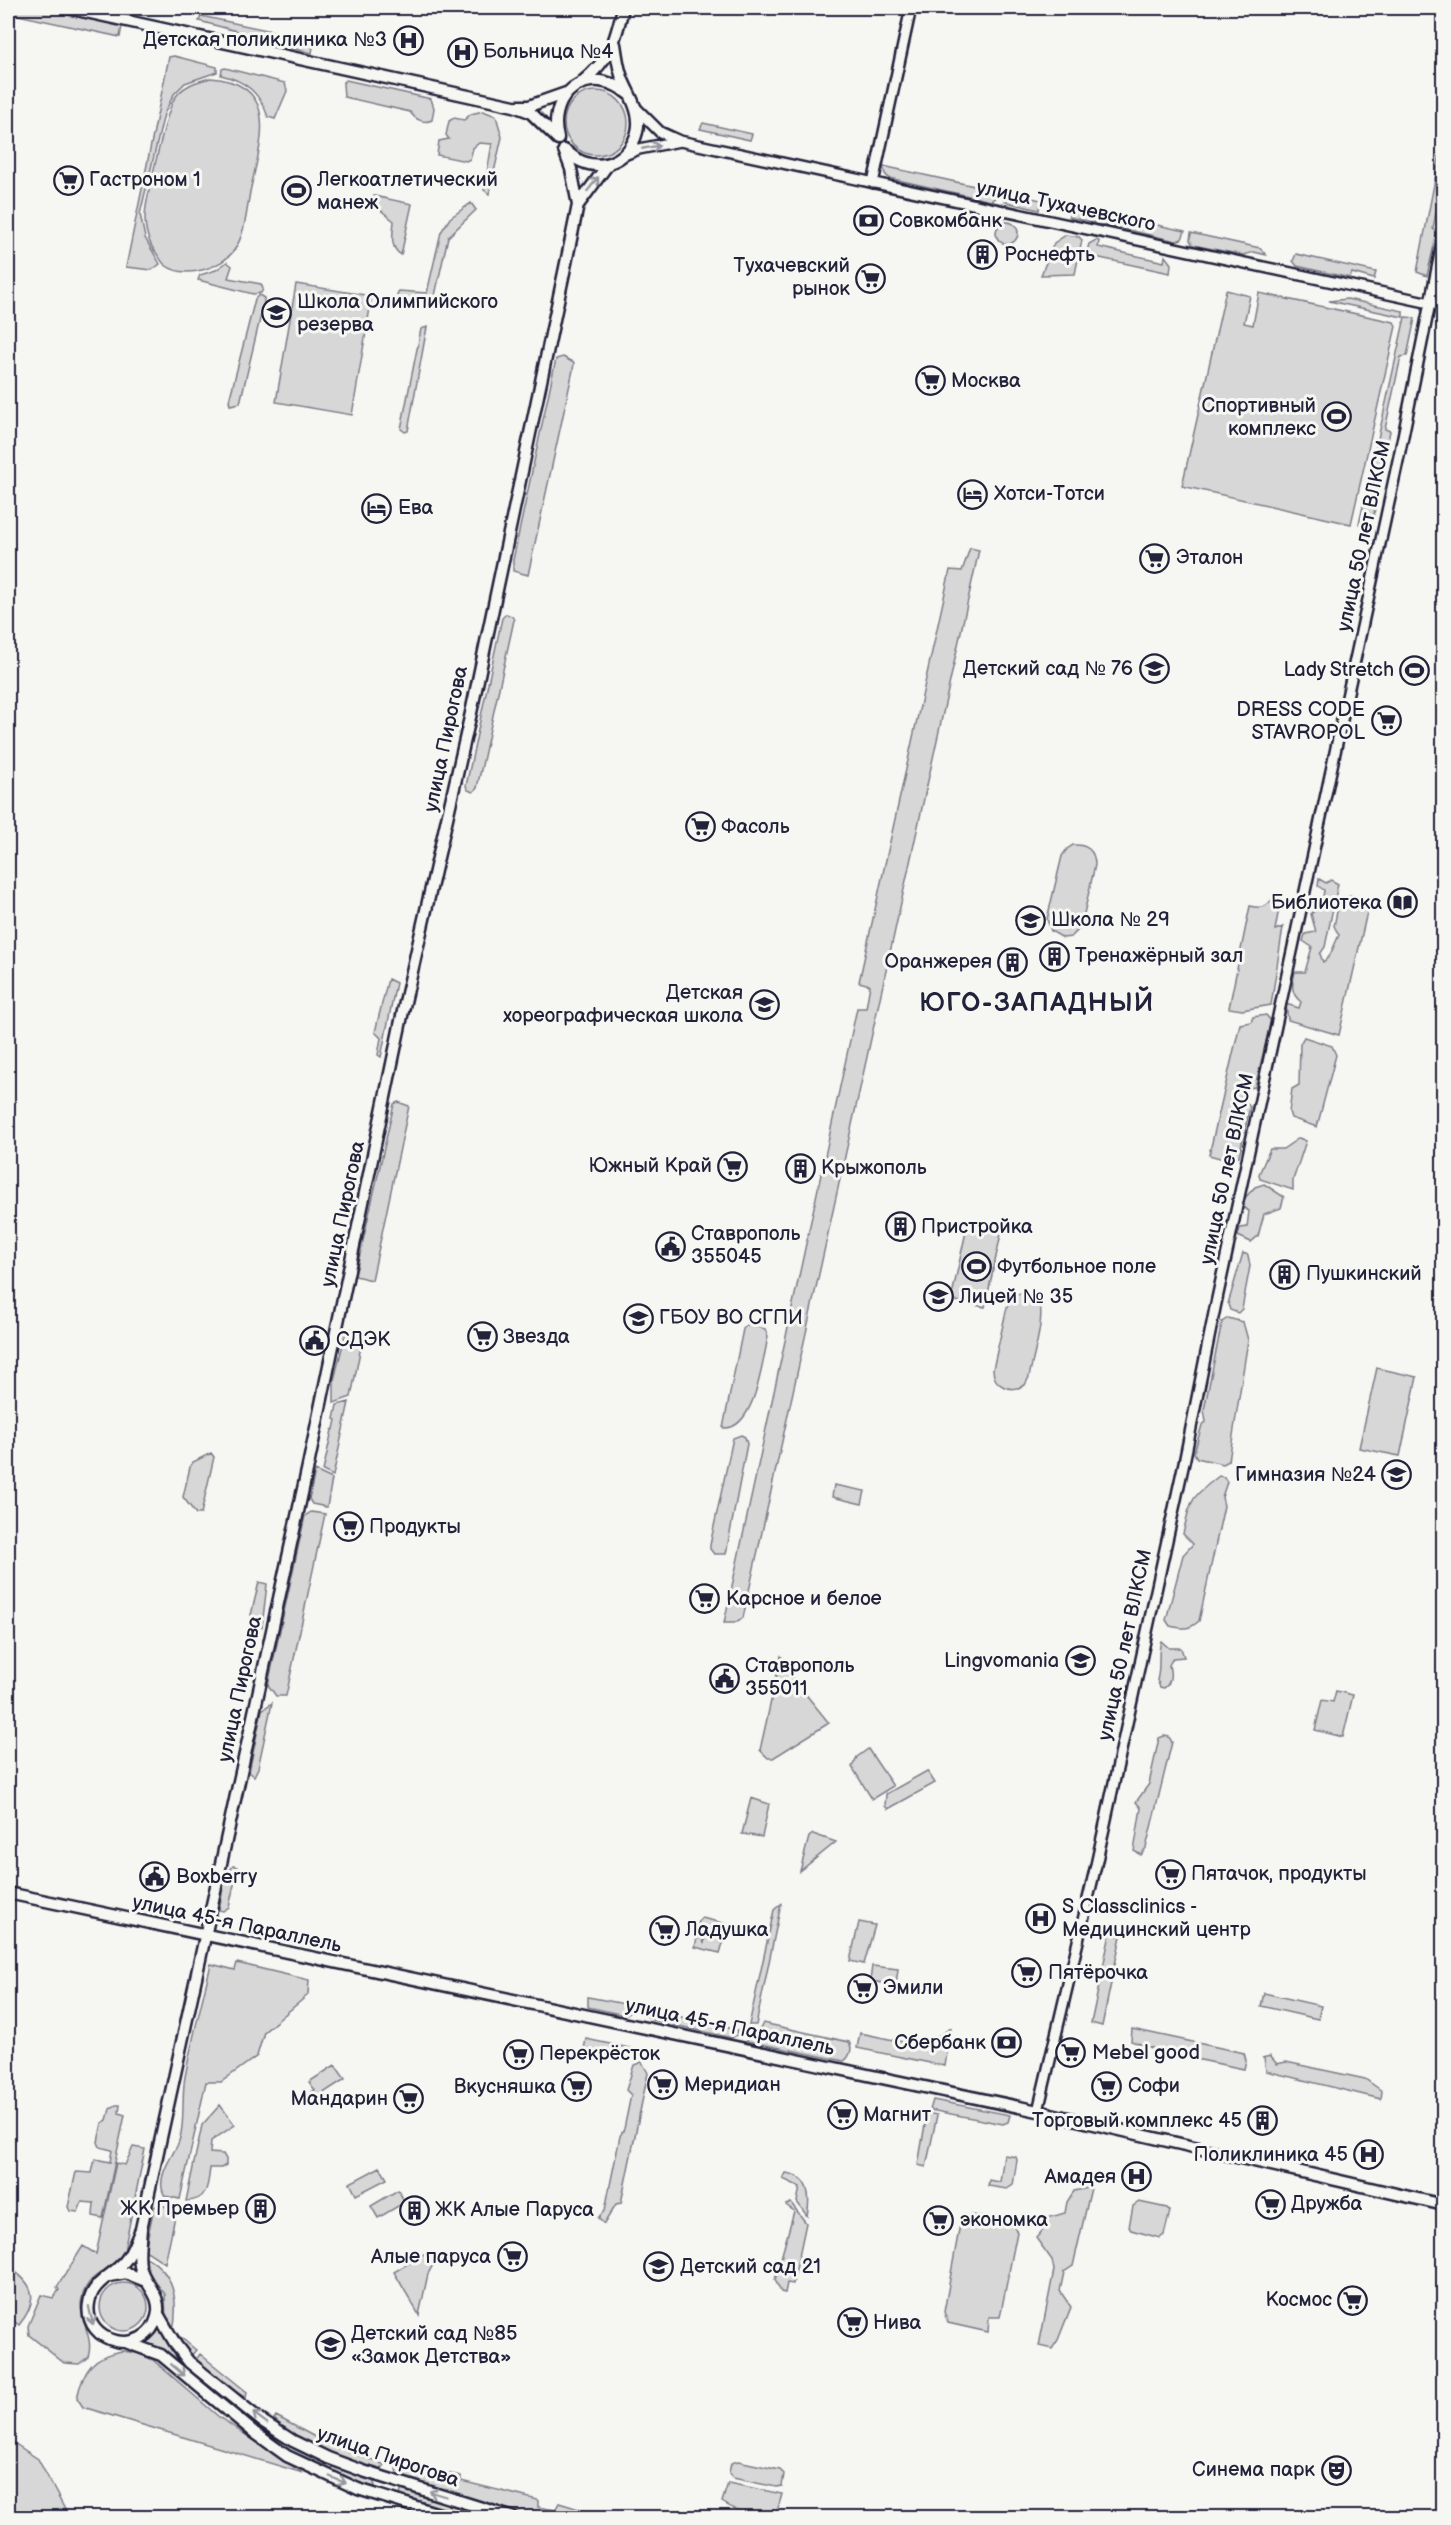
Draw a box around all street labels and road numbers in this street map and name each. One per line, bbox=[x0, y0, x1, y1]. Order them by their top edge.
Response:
street label: улица Тухачевского bbox=[974, 175, 1158, 237]
street label: улица 50 лет ВЛКСМ bbox=[1332, 438, 1396, 634]
street label: улица Пирогова bbox=[419, 664, 473, 814]
street label: улица 50 лет ВЛКСМ bbox=[1195, 1071, 1259, 1267]
street label: улица Пирогова bbox=[316, 1139, 370, 1289]
street label: улица 50 лет ВЛКСМ bbox=[1093, 1547, 1157, 1743]
street label: улица Пирогова bbox=[213, 1614, 267, 1764]
street label: улица 45-я Параллель bbox=[130, 1890, 344, 1958]
street label: улица 45-я Параллель bbox=[623, 1993, 837, 2061]
street label: улица Пирогова bbox=[314, 2421, 462, 2493]

